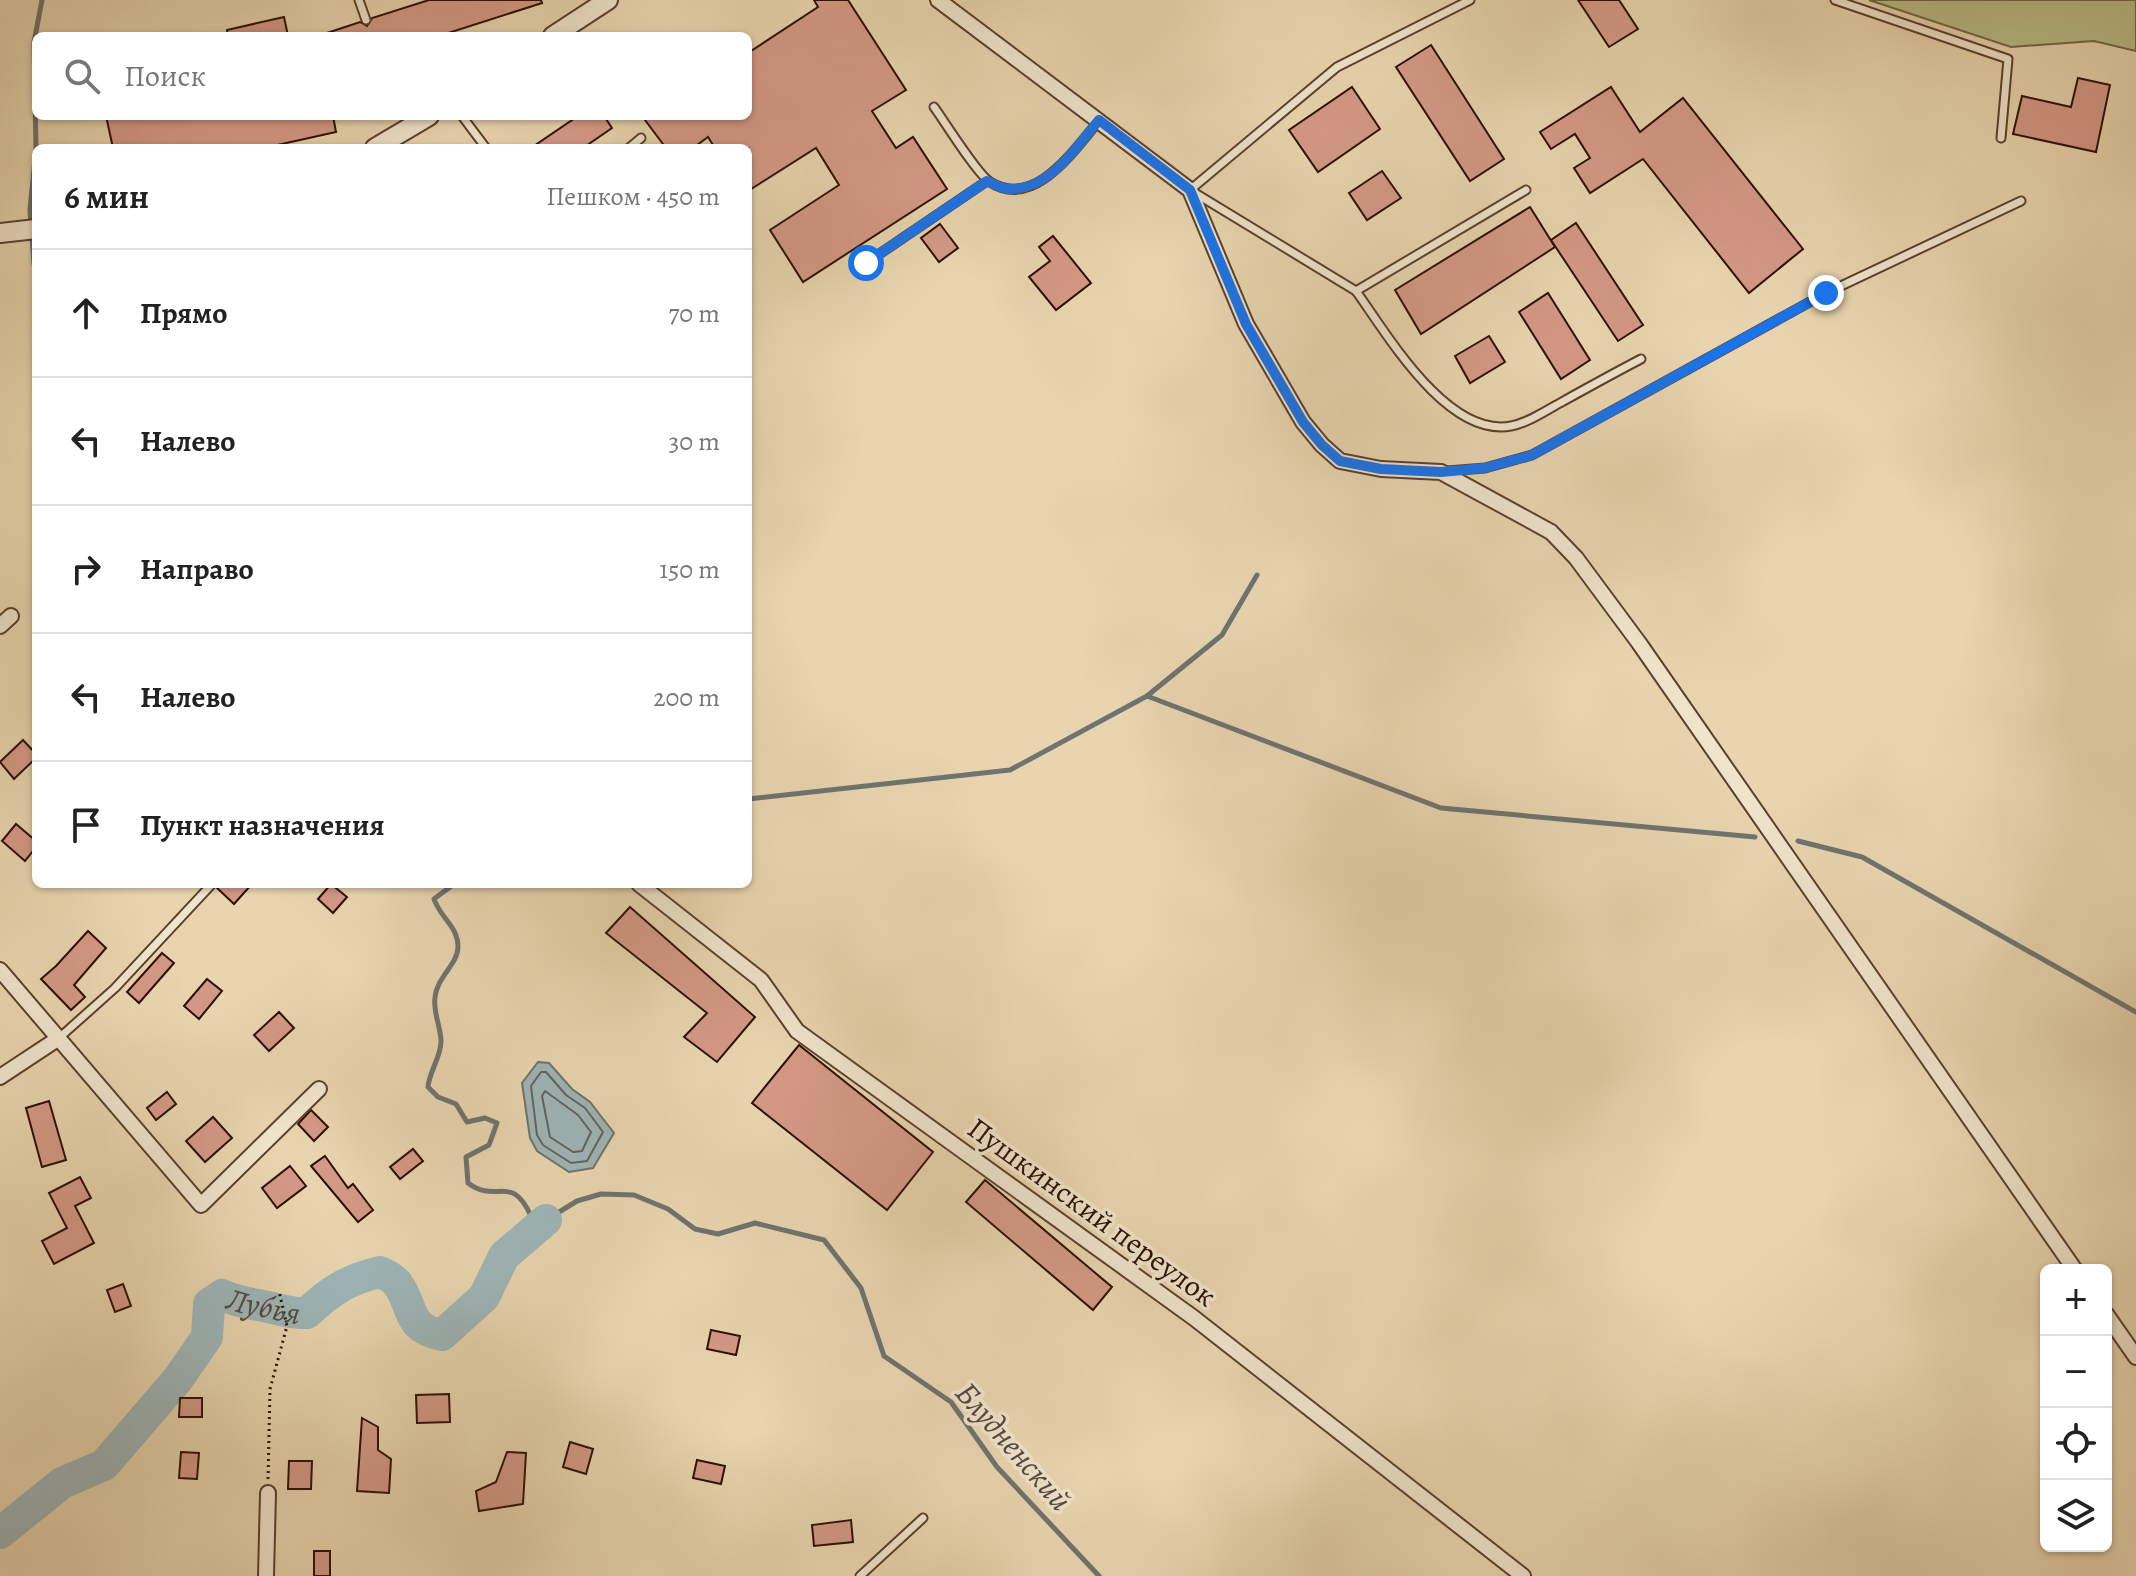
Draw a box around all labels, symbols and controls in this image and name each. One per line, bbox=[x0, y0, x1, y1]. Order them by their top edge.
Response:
search box bbox=[32, 32, 752, 120]
icon: search bbox=[60, 54, 104, 98]
text: Поиск bbox=[124, 56, 206, 96]
text: 6 мин bbox=[64, 173, 149, 220]
text: Пешком · 450 m bbox=[546, 179, 720, 214]
route start bbox=[848, 245, 884, 281]
route end bbox=[1808, 275, 1844, 311]
icon: ahead bbox=[64, 291, 108, 335]
text: Прямо bbox=[140, 293, 227, 333]
text: 70 m bbox=[668, 296, 720, 331]
icon: left bbox=[64, 419, 108, 463]
text: Налево bbox=[140, 421, 235, 461]
text: 30 m bbox=[669, 424, 720, 459]
icon: right bbox=[64, 547, 108, 591]
text: Направо bbox=[140, 549, 254, 589]
text: 150 m bbox=[659, 552, 720, 587]
icon: left bbox=[64, 675, 108, 719]
text: Налево bbox=[140, 677, 235, 717]
text: 200 m bbox=[653, 680, 720, 715]
icon: arrive bbox=[64, 803, 108, 847]
text: Пункт назначения bbox=[140, 805, 385, 845]
street label: Пушкинский переулок bbox=[960, 1108, 1224, 1316]
map controls bbox=[2040, 1264, 2112, 1552]
button: + bbox=[2040, 1264, 2112, 1336]
water label: Лубья bbox=[220, 1276, 303, 1335]
button: − bbox=[2040, 1336, 2112, 1408]
water label: Блудненский bbox=[945, 1372, 1083, 1520]
button: locate bbox=[2040, 1408, 2112, 1480]
button: layers bbox=[2040, 1480, 2112, 1552]

